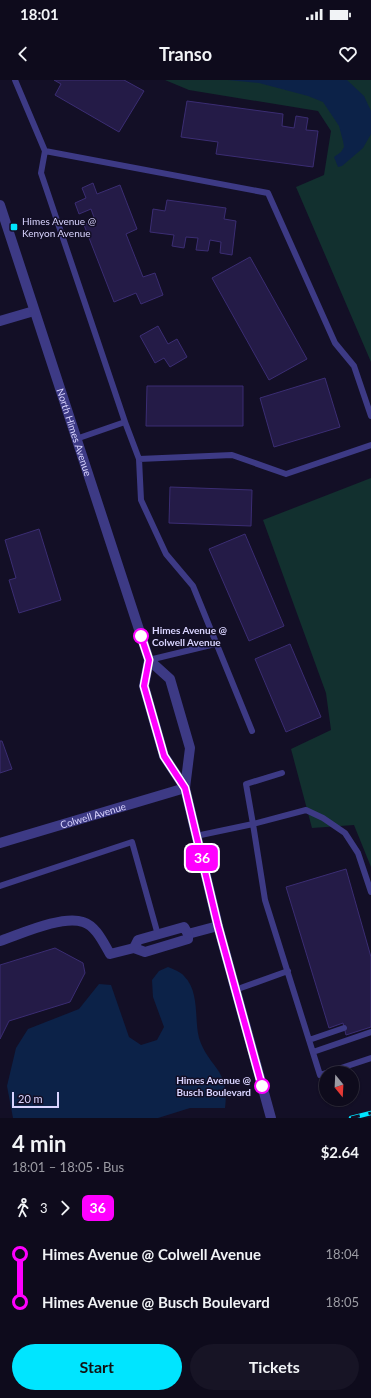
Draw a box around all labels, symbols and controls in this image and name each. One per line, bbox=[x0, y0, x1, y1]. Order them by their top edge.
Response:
text: 18:01 bbox=[20, 5, 59, 23]
icon: back bbox=[12, 43, 34, 65]
text: Transo bbox=[159, 43, 212, 65]
icon: heart bbox=[337, 43, 359, 65]
place label: Himes Avenue @ Kenyon Avenue bbox=[22, 215, 96, 239]
marker: Himes Avenue @ Kenyon Avenue bbox=[9, 222, 19, 232]
street label: North Himes Avenue bbox=[54, 387, 94, 478]
place label: Himes Avenue @ Colwell Avenue bbox=[152, 624, 227, 648]
marker: Himes Avenue @ Colwell Avenue bbox=[133, 628, 149, 644]
street label: Colwell Avenue bbox=[59, 800, 127, 831]
line badge: 36 bbox=[184, 845, 220, 871]
text: 36 bbox=[194, 849, 210, 866]
north arrow bbox=[319, 1066, 359, 1106]
map controls bbox=[319, 1066, 359, 1106]
place label: Himes Avenue @ Busch Boulevard bbox=[176, 1074, 252, 1098]
marker: Himes Avenue @ Busch Boulevard bbox=[254, 1078, 270, 1094]
scale bar bbox=[12, 1090, 59, 1109]
text: 20 m bbox=[18, 1092, 43, 1105]
text: 4 min bbox=[12, 1130, 67, 1157]
text: $2.64 bbox=[321, 1143, 359, 1161]
text: 18:01 – 18:05 · Bus bbox=[12, 1159, 124, 1175]
icon: walk bbox=[12, 1197, 34, 1219]
icon: forward bbox=[54, 1197, 76, 1219]
text: 36 bbox=[90, 1199, 106, 1216]
text: 3 bbox=[40, 1200, 48, 1216]
text: Himes Avenue @ Colwell Avenue bbox=[42, 1245, 261, 1263]
text: 18:04 bbox=[326, 1246, 359, 1262]
text: Himes Avenue @ Busch Boulevard bbox=[42, 1293, 270, 1311]
text: 18:05 bbox=[326, 1294, 359, 1310]
button: Start bbox=[12, 1344, 182, 1390]
button: Tickets bbox=[190, 1344, 359, 1390]

